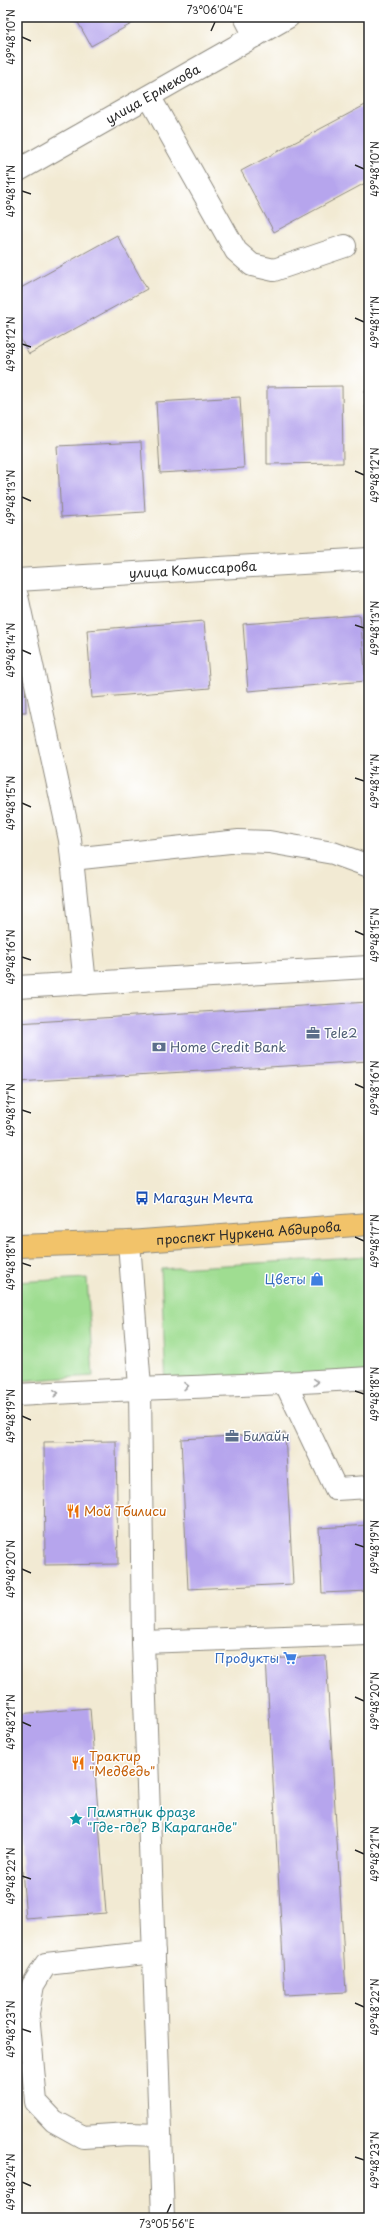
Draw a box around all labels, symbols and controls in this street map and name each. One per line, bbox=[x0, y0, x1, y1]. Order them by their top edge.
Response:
text: 73°06'04"E bbox=[187, 2, 243, 17]
text: 49°48'10"N bbox=[3, 9, 18, 65]
street label: улица Ермекова bbox=[102, 59, 204, 128]
text: 49°48'10"N bbox=[367, 141, 382, 197]
text: 49°48'11"N bbox=[3, 165, 18, 217]
text: 49°48'11"N bbox=[367, 296, 382, 348]
text: 49°48'12"N bbox=[3, 316, 18, 372]
text: 49°48'12"N bbox=[367, 447, 382, 503]
text: 49°48'13"N bbox=[3, 469, 18, 524]
street label: улица Комиссарова bbox=[128, 556, 258, 582]
text: 49°48'13"N bbox=[367, 600, 382, 655]
text: 49°48'14"N bbox=[3, 622, 18, 677]
text: 49°48'14"N bbox=[367, 753, 382, 808]
text: 49°48'15"N bbox=[3, 775, 18, 830]
text: 49°48'15"N bbox=[367, 907, 382, 962]
text: 49°48'16"N bbox=[3, 929, 18, 985]
place label: Tele2 bbox=[324, 1023, 357, 1042]
office icon: Tele2 bbox=[305, 1025, 321, 1041]
place label: Home Credit Bank bbox=[170, 1037, 286, 1056]
bank icon: Home Credit Bank bbox=[151, 1039, 167, 1055]
text: 49°48'16"N bbox=[367, 1060, 382, 1116]
text: 49°48'17"N bbox=[3, 1083, 18, 1137]
place label: Магазин Мечта bbox=[153, 1188, 254, 1207]
bus stop icon: Магазин Мечта bbox=[134, 1190, 150, 1206]
text: 49°48'17"N bbox=[367, 1214, 382, 1268]
street label: проспект Нуркена Абдирова bbox=[155, 1216, 343, 1249]
text: 49°48'18"N bbox=[3, 1236, 18, 1290]
place label: Цветы bbox=[265, 1269, 306, 1288]
shop icon: Цветы bbox=[309, 1271, 325, 1287]
text: 49°48'18"N bbox=[367, 1367, 382, 1421]
one-way arrow bbox=[313, 1377, 319, 1386]
one-way arrow bbox=[183, 1382, 189, 1390]
one-way arrow bbox=[53, 1388, 59, 1397]
text: 49°48'19"N bbox=[3, 1389, 18, 1443]
place label: Билайн bbox=[243, 1426, 290, 1445]
office icon: Билайн bbox=[224, 1428, 240, 1444]
place label: Мой Тбилиси bbox=[84, 1501, 167, 1520]
restaurant icon: Мой Тбилиси bbox=[65, 1503, 81, 1519]
text: 49°48'19"N bbox=[367, 1520, 382, 1574]
text: 49°48'20"N bbox=[3, 1540, 18, 1598]
place label: Продукты bbox=[215, 1648, 279, 1667]
supermarket icon: Продукты bbox=[282, 1650, 298, 1666]
text: 49°48'20"N bbox=[367, 1672, 382, 1730]
text: 49°48'21"N bbox=[3, 1694, 18, 1750]
place label: Трактир "Медведь" bbox=[89, 1746, 155, 1780]
restaurant icon: Трактир "Медведь" bbox=[70, 1755, 86, 1771]
place label: Памятник фразе "Где-где? В Караганде" bbox=[87, 1802, 237, 1836]
place icon: Памятник фразе "Где-где? В Караганде" bbox=[68, 1811, 84, 1827]
text: 49°48'21"N bbox=[367, 1826, 382, 1882]
text: 49°48'22"N bbox=[3, 1847, 18, 1905]
text: 49°48'22"N bbox=[367, 1978, 382, 2036]
text: 49°48'23"N bbox=[3, 2000, 18, 2058]
text: 49°48'23"N bbox=[367, 2131, 382, 2189]
text: 49°48'24"N bbox=[3, 2153, 18, 2211]
text: 73°05'56"E bbox=[139, 2216, 195, 2231]

